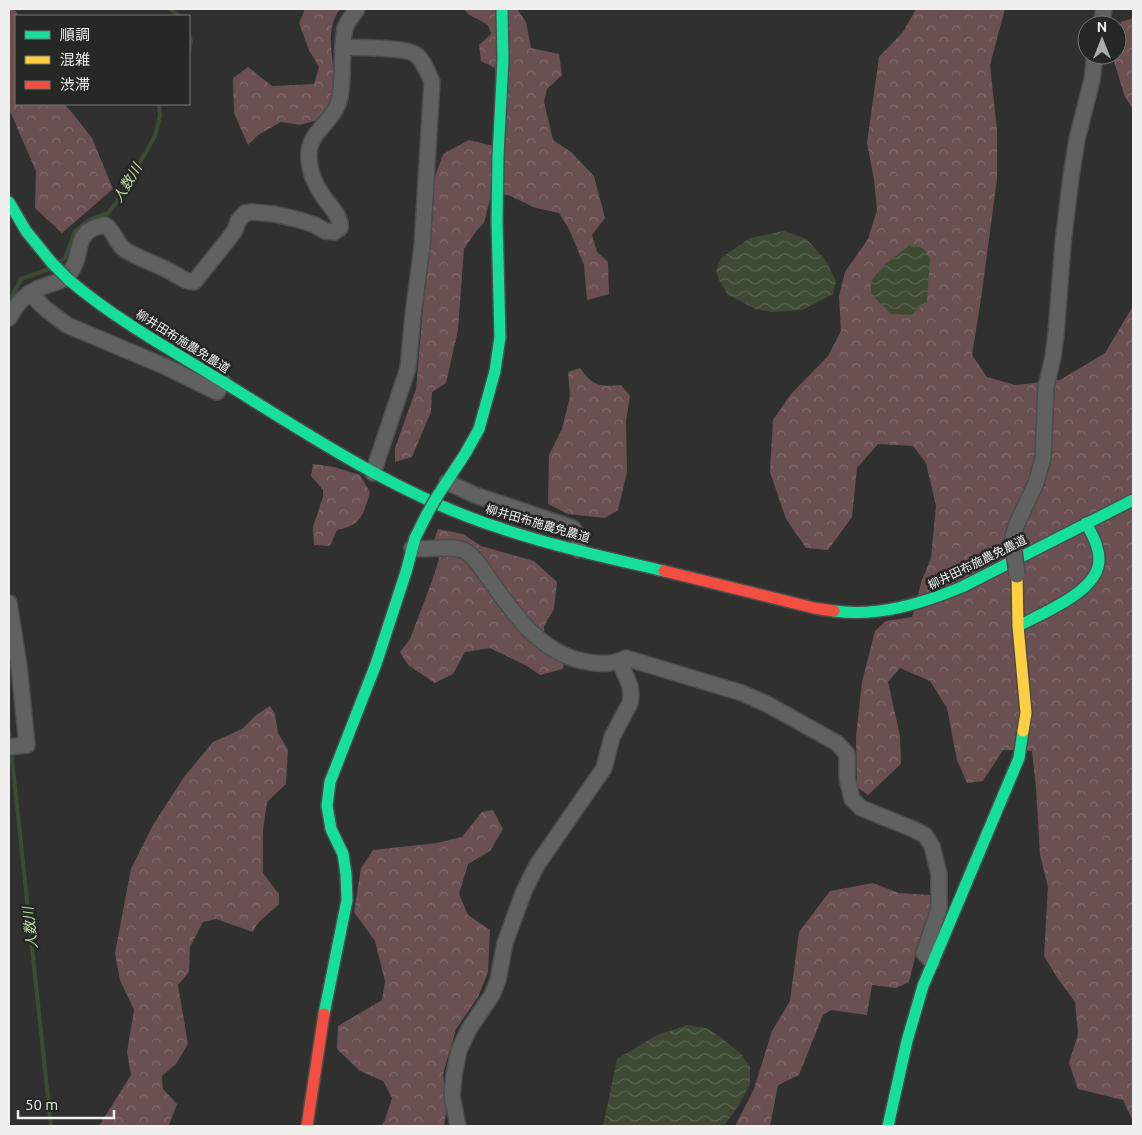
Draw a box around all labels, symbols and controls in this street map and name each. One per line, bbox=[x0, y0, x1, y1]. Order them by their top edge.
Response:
legend bbox=[15, 15, 190, 105]
north arrow bbox=[1077, 15, 1127, 65]
text: N bbox=[1097, 19, 1107, 35]
text: 順調 bbox=[60, 26, 90, 43]
text: 混雑 bbox=[60, 51, 90, 68]
text: 渋滞 bbox=[60, 76, 90, 93]
water label: 人数川 bbox=[109, 159, 146, 205]
street label: 柳井田布施農免農道 bbox=[134, 307, 232, 375]
street label: 柳井田布施農免農道 bbox=[484, 502, 592, 544]
street label: 柳井田布施農免農道 bbox=[926, 532, 1028, 592]
water label: 人数川 bbox=[20, 904, 40, 950]
scale bar bbox=[18, 1088, 114, 1120]
text: 50 m bbox=[25, 1096, 58, 1113]

